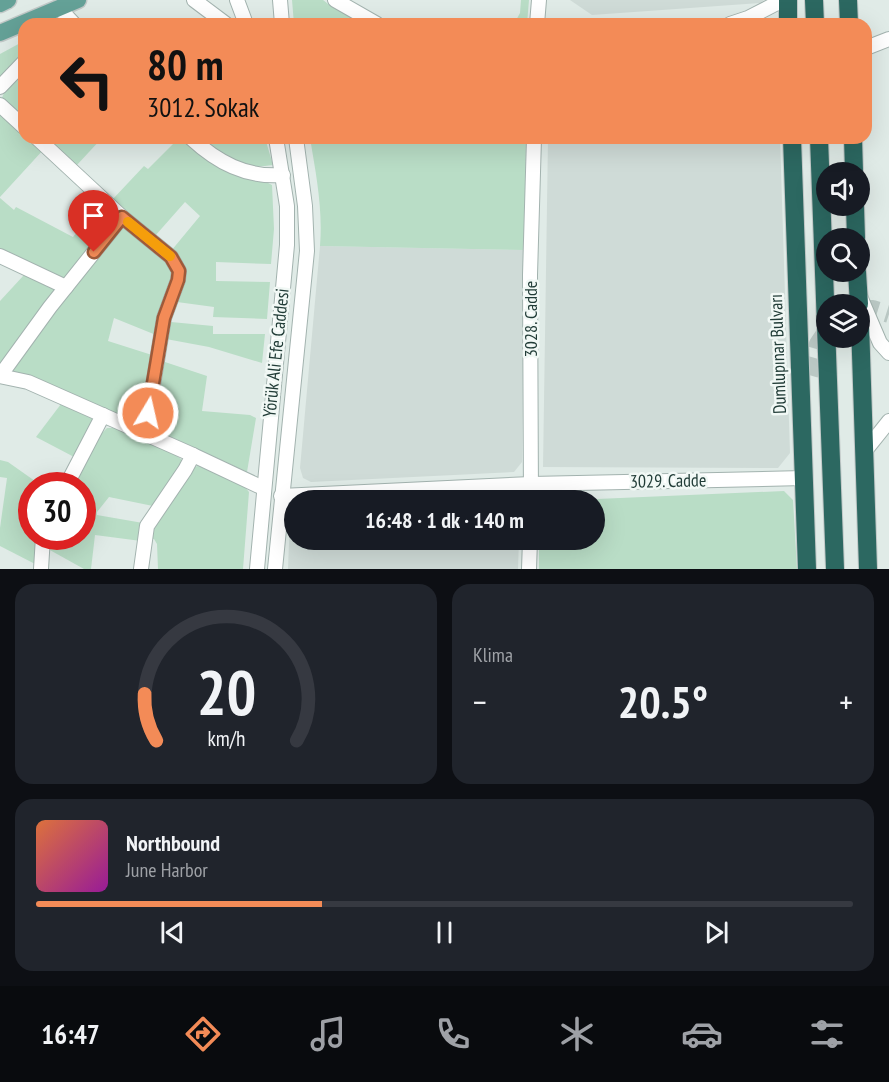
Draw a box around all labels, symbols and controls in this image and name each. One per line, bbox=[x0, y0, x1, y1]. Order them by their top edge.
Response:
text: 80 m bbox=[147, 37, 224, 92]
icon: left bbox=[48, 42, 126, 120]
text: 3012. Sokak bbox=[147, 90, 259, 124]
map controls bbox=[816, 162, 870, 348]
button: sound bbox=[816, 162, 870, 216]
pin bbox=[68, 190, 119, 252]
icon: arrive bbox=[77, 199, 110, 232]
button: search bbox=[816, 228, 870, 282]
street label: 3028. Cadde bbox=[519, 281, 542, 357]
street label: Yörük Ali Efe Caddesi bbox=[257, 287, 294, 419]
street label: Dumlupınar Bulvarı bbox=[764, 294, 791, 414]
button: layers bbox=[816, 294, 870, 348]
position arrow bbox=[116, 381, 180, 445]
street label: 3029. Cadde bbox=[630, 468, 706, 493]
speed limit sign: 30 bbox=[18, 472, 96, 550]
text: 16:48 · 1 dk · 140 m bbox=[365, 506, 524, 534]
text: Klima bbox=[473, 642, 513, 668]
text: 20 bbox=[196, 651, 256, 732]
text: 20.5° bbox=[618, 672, 708, 730]
text: − bbox=[473, 680, 487, 723]
text: + bbox=[839, 680, 853, 723]
text: km/h bbox=[207, 724, 245, 752]
text: Northbound bbox=[126, 829, 220, 857]
text: June Harbor bbox=[126, 857, 208, 883]
icon: previous bbox=[156, 916, 189, 949]
icon: pause bbox=[428, 916, 461, 949]
icon: next bbox=[700, 916, 733, 949]
icon: directions bbox=[182, 1013, 224, 1055]
icon: music bbox=[307, 1013, 349, 1055]
icon: phone bbox=[432, 1013, 474, 1055]
icon: climate bbox=[556, 1013, 598, 1055]
icon: car bbox=[681, 1013, 723, 1055]
icon: filters bbox=[806, 1013, 848, 1055]
text: 16:47 bbox=[41, 1017, 100, 1051]

